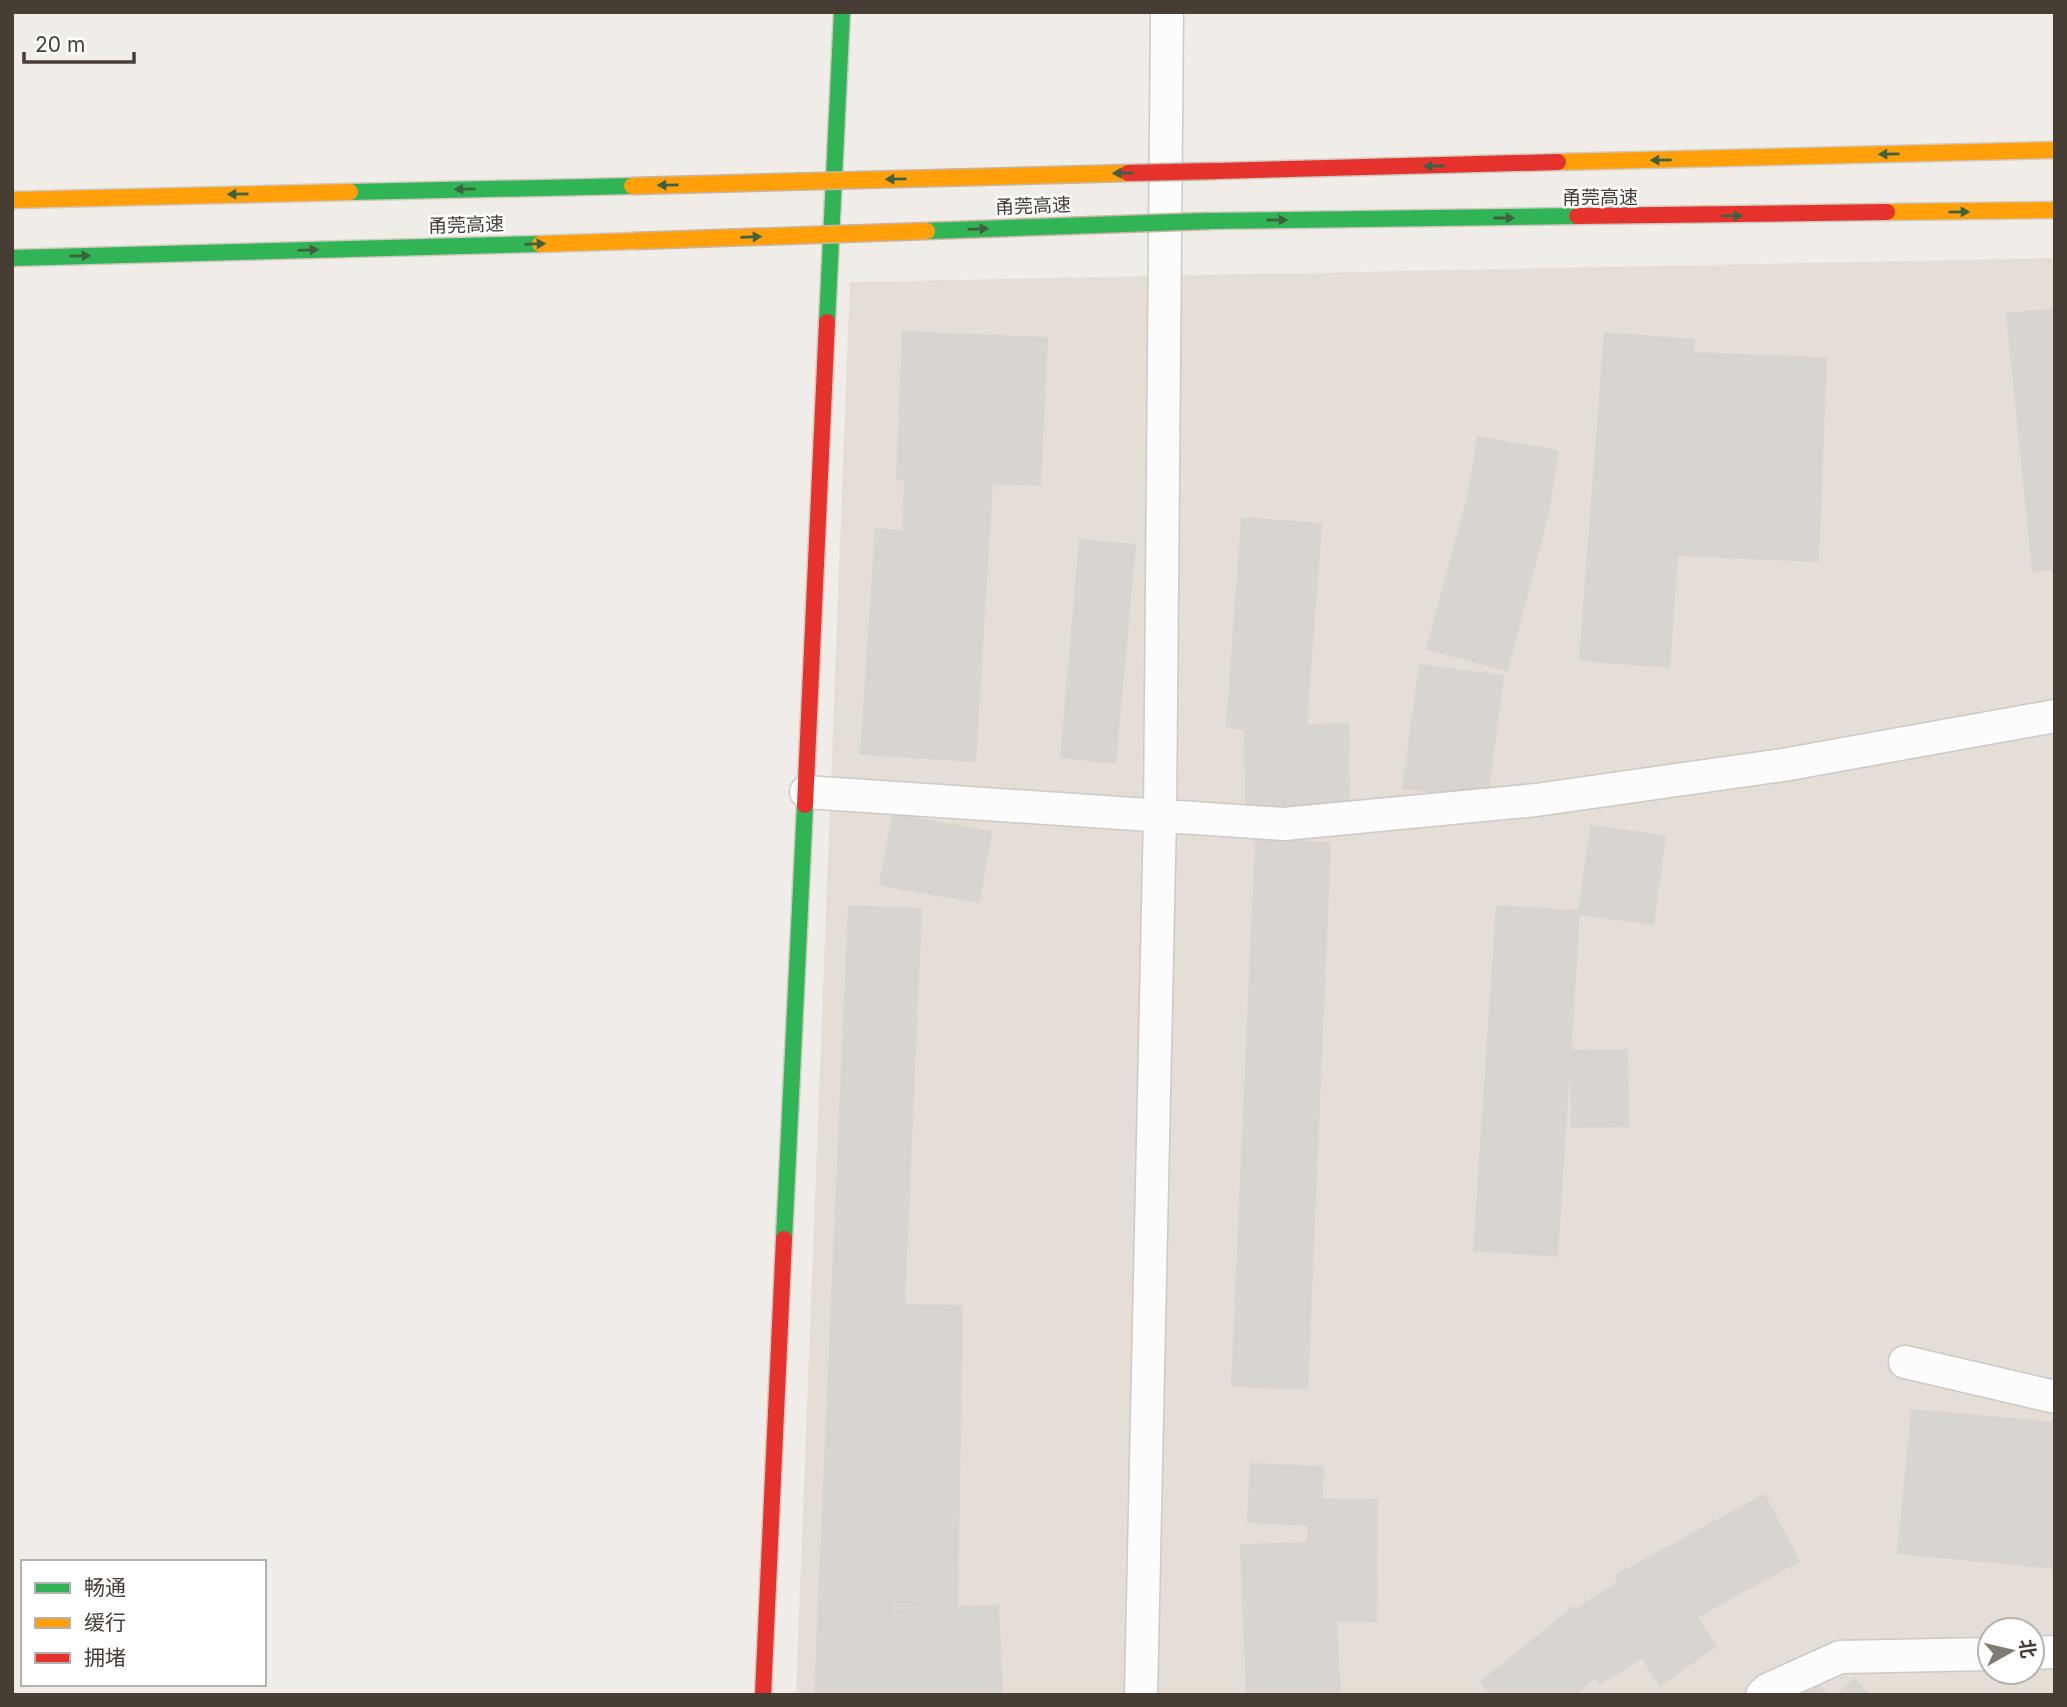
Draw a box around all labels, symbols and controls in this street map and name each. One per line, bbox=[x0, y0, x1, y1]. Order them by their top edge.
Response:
scale bar bbox=[24, 21, 135, 65]
text: 20 m bbox=[35, 32, 85, 57]
one-way arrow bbox=[1877, 149, 1899, 160]
one-way arrow bbox=[1650, 154, 1672, 166]
one-way arrow bbox=[1422, 160, 1444, 171]
one-way arrow bbox=[1112, 168, 1134, 179]
one-way arrow bbox=[884, 173, 906, 185]
one-way arrow bbox=[657, 179, 679, 190]
one-way arrow bbox=[454, 183, 476, 195]
street label: 甬莞高速 bbox=[1562, 186, 1638, 209]
one-way arrow bbox=[227, 189, 249, 200]
street label: 甬莞高速 bbox=[995, 193, 1071, 219]
one-way arrow bbox=[1949, 206, 1971, 218]
one-way arrow bbox=[1721, 211, 1743, 222]
street label: 甬莞高速 bbox=[428, 212, 504, 238]
one-way arrow bbox=[1494, 212, 1516, 224]
one-way arrow bbox=[1266, 214, 1288, 226]
one-way arrow bbox=[968, 223, 990, 234]
one-way arrow bbox=[740, 231, 762, 242]
one-way arrow bbox=[525, 238, 547, 249]
one-way arrow bbox=[297, 245, 319, 256]
one-way arrow bbox=[70, 250, 92, 262]
legend bbox=[21, 1560, 266, 1686]
text: 畅通 bbox=[84, 1575, 126, 1600]
text: 缓行 bbox=[84, 1610, 126, 1635]
north arrow bbox=[1976, 1616, 2046, 1686]
text: 北 bbox=[2015, 1638, 2040, 1660]
text: 拥堵 bbox=[84, 1645, 126, 1670]

